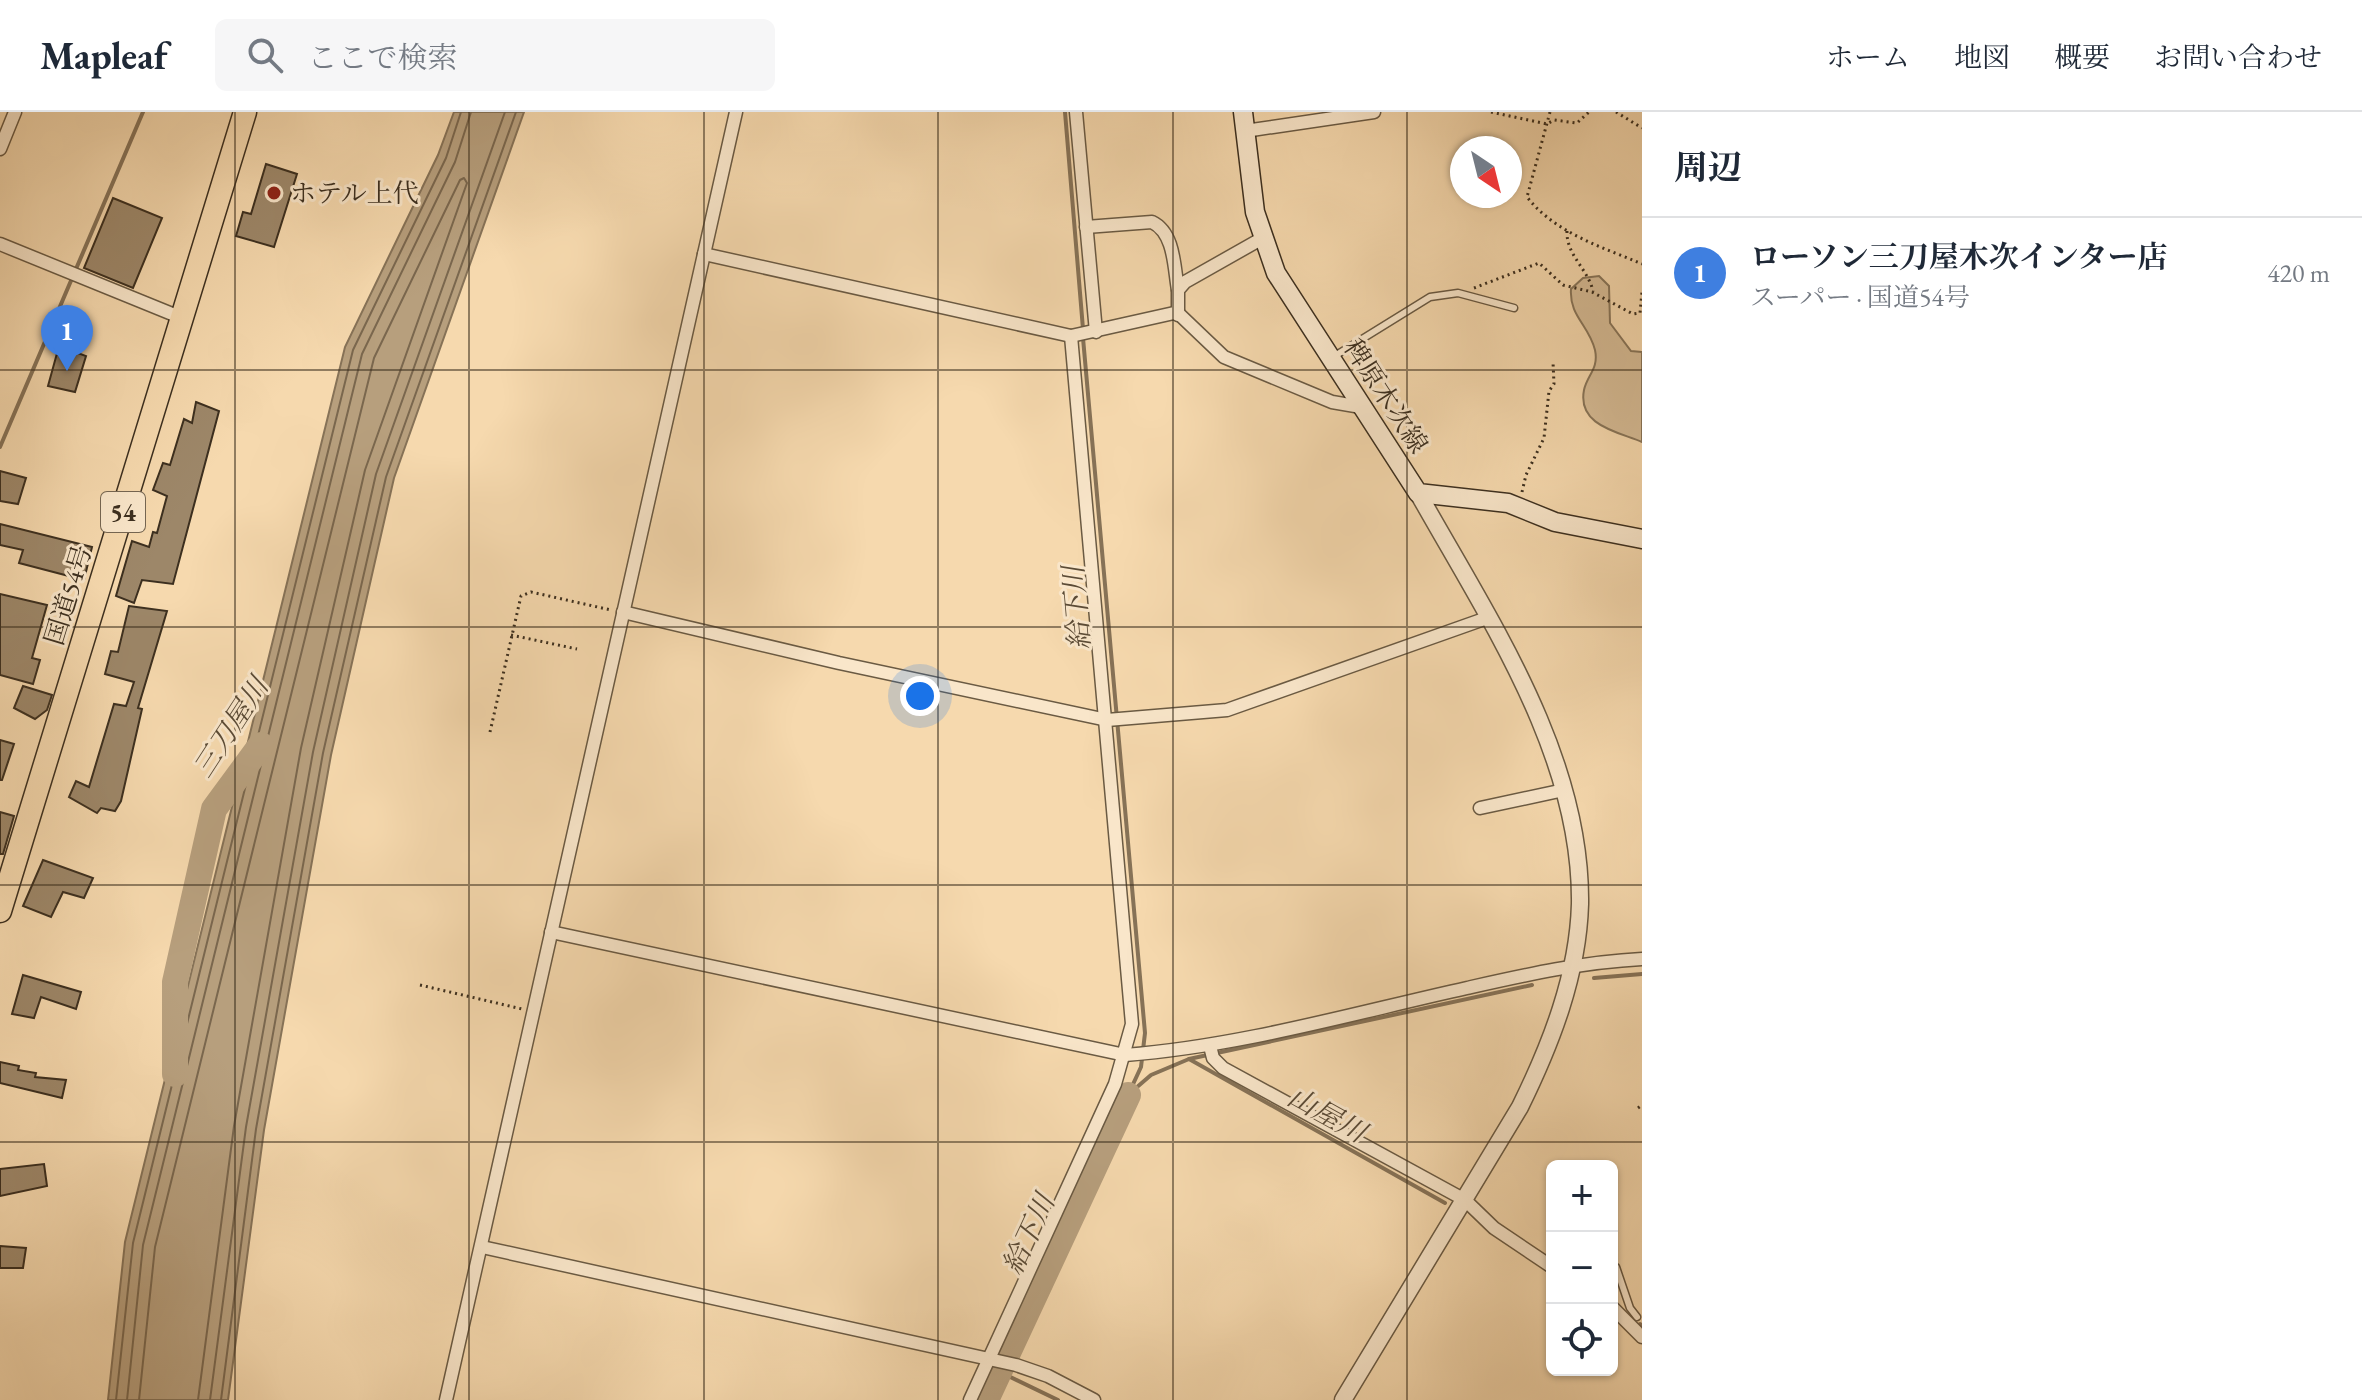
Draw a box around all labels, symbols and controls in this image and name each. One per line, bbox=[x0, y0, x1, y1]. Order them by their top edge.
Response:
search box bbox=[215, 19, 775, 91]
text: Mapleaf bbox=[40, 31, 167, 80]
icon: search bbox=[243, 33, 287, 77]
text: ここで検索 bbox=[307, 38, 457, 77]
text: ホーム bbox=[1826, 39, 1910, 75]
text: 地図 bbox=[1954, 39, 2010, 75]
text: 概要 bbox=[2054, 39, 2110, 75]
text: お問い合わせ bbox=[2154, 39, 2322, 75]
north arrow bbox=[1450, 136, 1522, 208]
text: 周辺 bbox=[1674, 145, 1742, 189]
place label: ホテル上代 bbox=[290, 176, 419, 210]
marker: ホテル上代 bbox=[265, 184, 283, 202]
text: ローソン三刀屋木次インター店 bbox=[1750, 237, 2168, 276]
text: 1 bbox=[1693, 256, 1707, 290]
text: 420 m bbox=[2267, 256, 2330, 290]
text: スーパー · 国道54号 bbox=[1750, 280, 1970, 314]
pin: 1 bbox=[41, 305, 93, 371]
street label: 稗原木次線 bbox=[1336, 332, 1436, 460]
road number: 54 bbox=[101, 492, 145, 532]
street label: 国道54号 bbox=[37, 541, 99, 649]
water label: 給下川 bbox=[1054, 562, 1098, 651]
water label: 三刀屋川 bbox=[184, 668, 277, 784]
your location bbox=[900, 676, 940, 716]
water label: 山屋川 bbox=[1282, 1078, 1375, 1152]
map controls bbox=[1546, 1160, 1618, 1376]
button: + bbox=[1546, 1160, 1618, 1232]
water label: 給下川 bbox=[994, 1186, 1063, 1280]
button: − bbox=[1546, 1232, 1618, 1304]
button: locate bbox=[1546, 1304, 1618, 1376]

